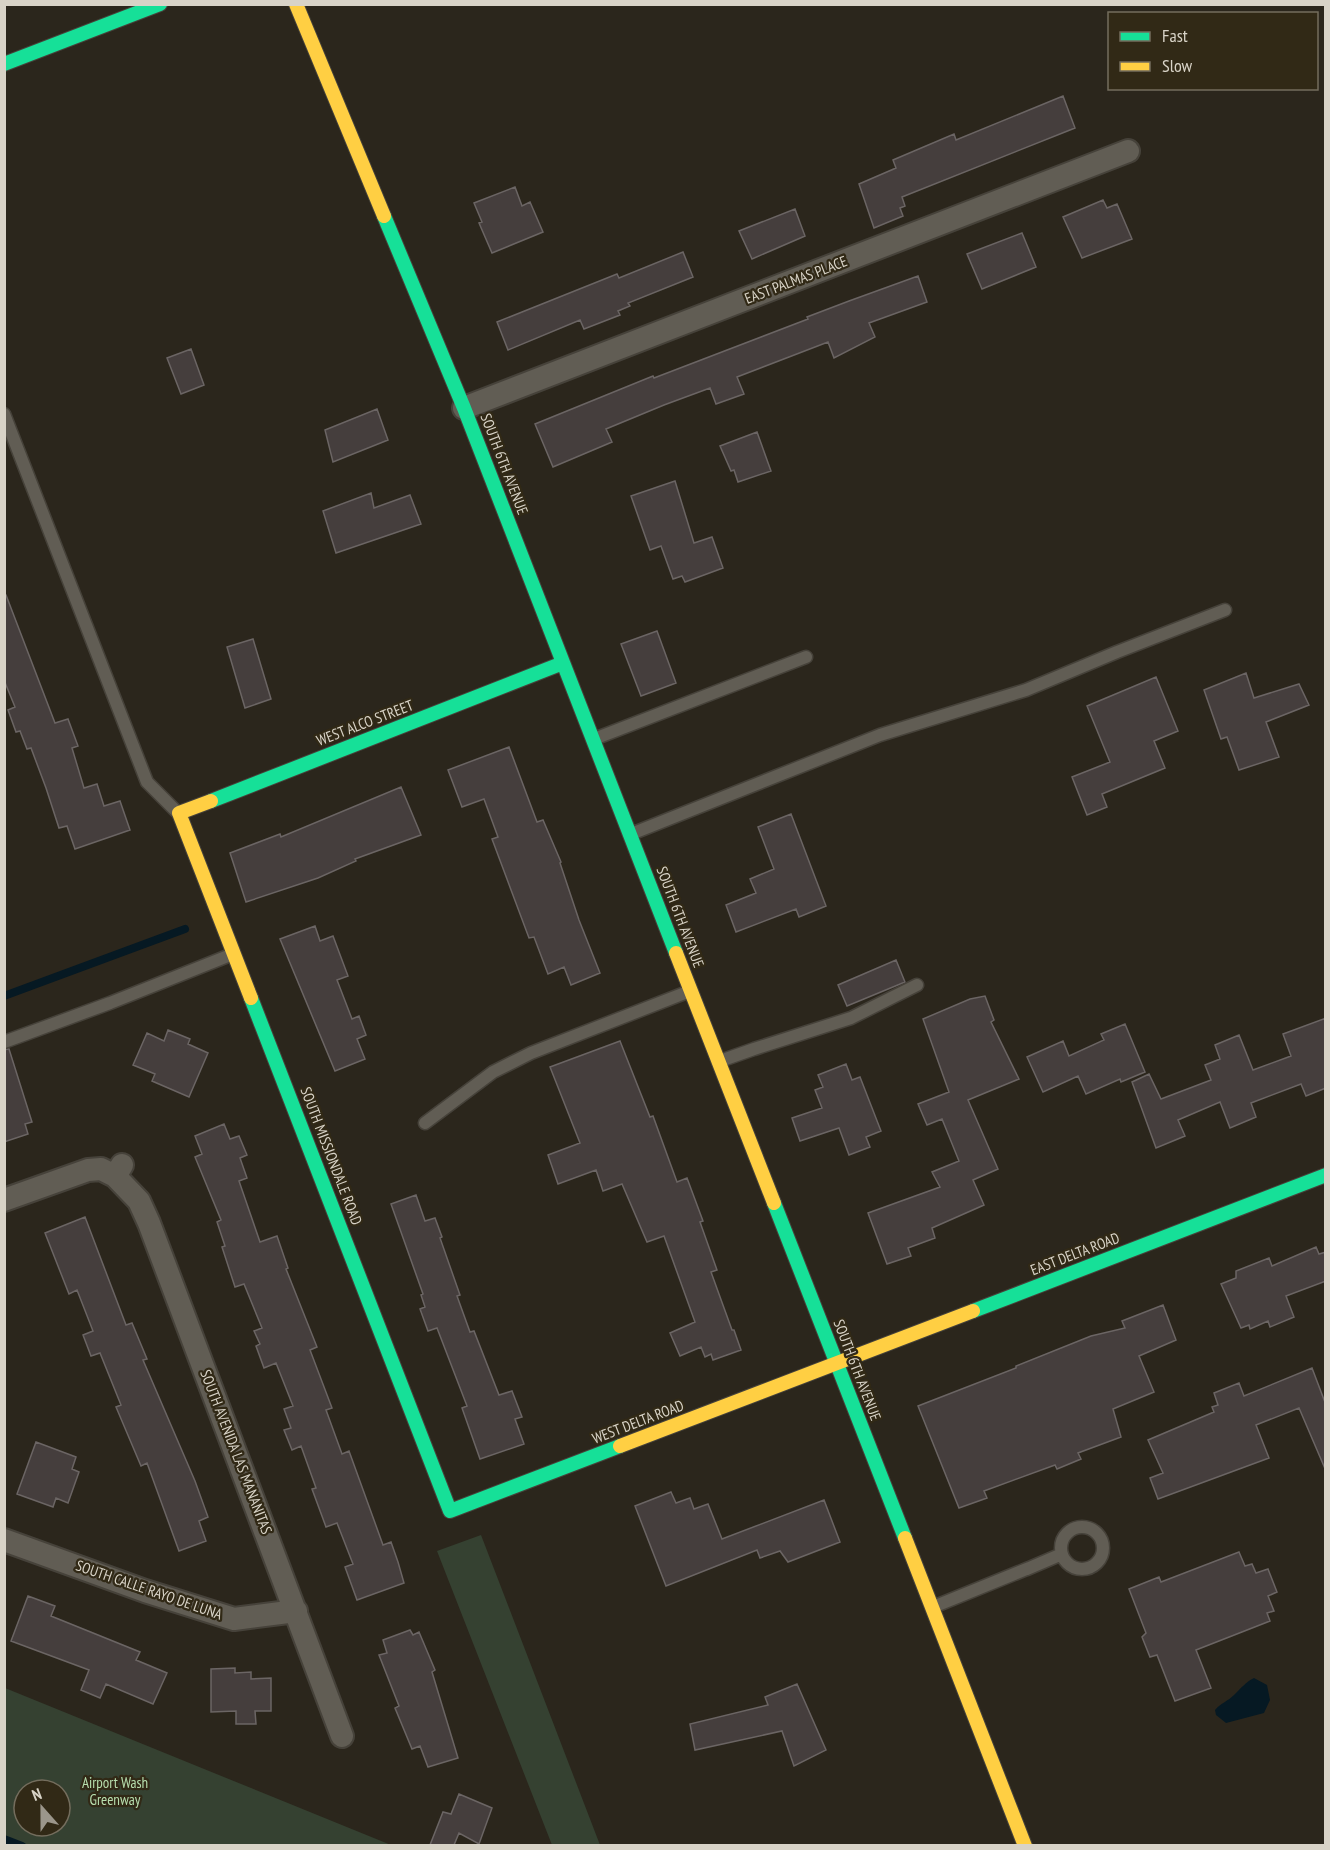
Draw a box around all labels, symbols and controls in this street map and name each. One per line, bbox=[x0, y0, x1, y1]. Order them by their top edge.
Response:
legend bbox=[1108, 12, 1318, 90]
text: Fast bbox=[1162, 24, 1188, 47]
text: Slow bbox=[1162, 54, 1193, 77]
street label: EAST PALMAS PLACE bbox=[742, 251, 850, 308]
street label: SOUTH 6TH AVENUE bbox=[476, 411, 532, 517]
street label: WEST ALCO STREET bbox=[314, 695, 416, 750]
street label: SOUTH 6TH AVENUE bbox=[652, 864, 708, 970]
street label: SOUTH MISSIONDALE ROAD bbox=[296, 1084, 367, 1228]
street label: EAST DELTA ROAD bbox=[1028, 1228, 1122, 1279]
street label: SOUTH 6TH AVENUE bbox=[829, 1317, 885, 1423]
street label: SOUTH AVENIDA LAS MANANITAS bbox=[196, 1367, 277, 1537]
street label: WEST DELTA ROAD bbox=[589, 1395, 686, 1448]
street label: SOUTH CALLE RAYO DE LUNA bbox=[73, 1556, 226, 1624]
park label: Airport Wash Greenway bbox=[82, 1773, 148, 1809]
north arrow bbox=[12, 1778, 72, 1838]
text: N bbox=[29, 1783, 44, 1805]

